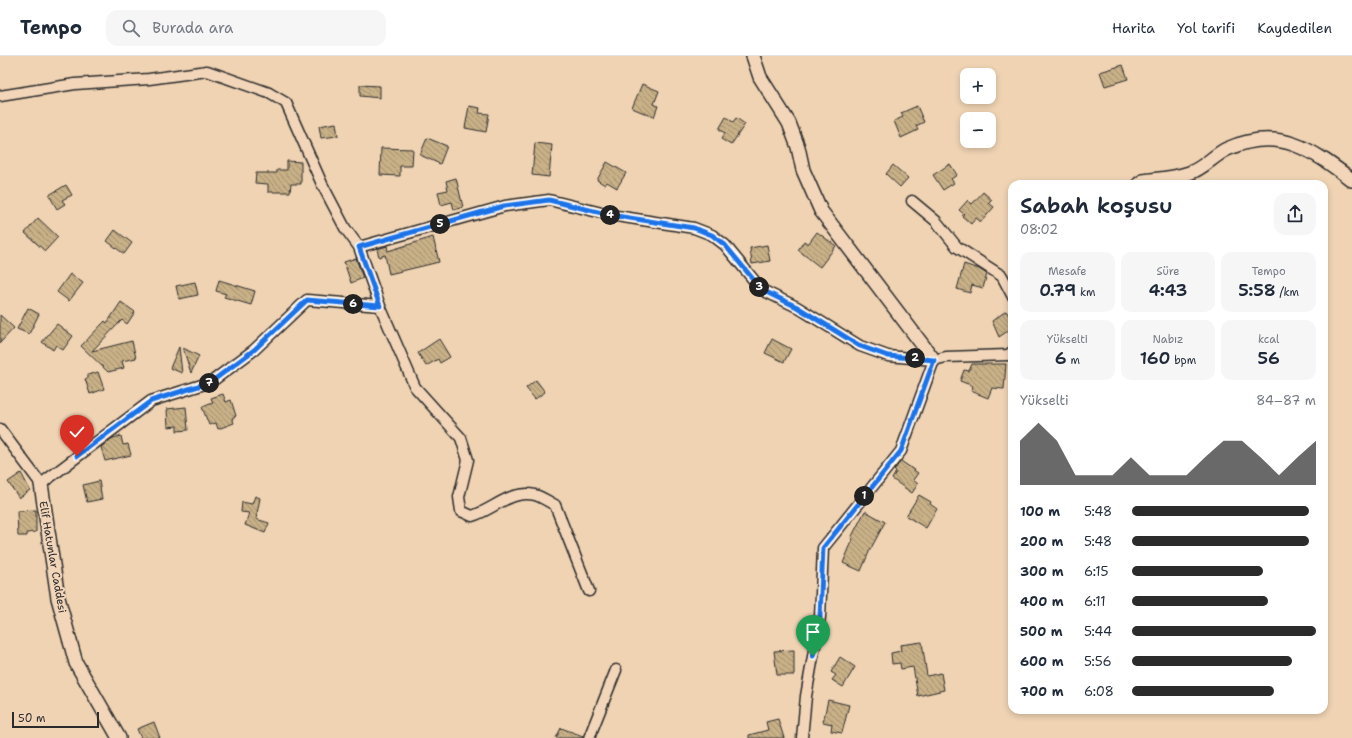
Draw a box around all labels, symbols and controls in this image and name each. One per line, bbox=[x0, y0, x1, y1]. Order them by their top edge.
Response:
search box bbox=[106, 10, 386, 46]
text: Tempo bbox=[20, 15, 82, 40]
icon: search bbox=[120, 17, 142, 39]
text: Burada ara bbox=[152, 18, 233, 38]
text: Harita bbox=[1112, 19, 1155, 37]
text: Yol tarifi bbox=[1177, 19, 1235, 37]
text: Kaydedilen bbox=[1257, 19, 1332, 37]
map controls bbox=[960, 68, 996, 148]
button: + bbox=[960, 68, 996, 104]
button: − bbox=[960, 112, 996, 148]
text: Sabah koşusu bbox=[1020, 191, 1173, 220]
button: share bbox=[1274, 193, 1316, 235]
pin: 4 bbox=[600, 205, 620, 225]
text: 4 bbox=[606, 207, 614, 222]
pin: 5 bbox=[430, 214, 450, 234]
text: 5 bbox=[437, 216, 443, 231]
text: 08:02 bbox=[1020, 221, 1058, 238]
text: Mesafe bbox=[1048, 264, 1087, 279]
text: Süre bbox=[1156, 264, 1180, 279]
text: Tempo bbox=[1252, 264, 1286, 279]
pin: 3 bbox=[749, 277, 769, 297]
text: 3 bbox=[755, 279, 763, 294]
text: 0.79 bbox=[1039, 279, 1076, 301]
text: 4:43 bbox=[1149, 279, 1187, 301]
text: 5:58 bbox=[1238, 279, 1276, 301]
text: km bbox=[1076, 285, 1096, 300]
text: /km bbox=[1276, 285, 1299, 300]
pin: 6 bbox=[343, 294, 363, 314]
text: 6 bbox=[349, 296, 357, 311]
text: Yükselti bbox=[1047, 332, 1088, 347]
text: Nabız bbox=[1153, 332, 1183, 347]
text: kcal bbox=[1258, 332, 1279, 347]
text: 6 bbox=[1055, 347, 1067, 369]
text: 160 bbox=[1140, 347, 1170, 369]
text: 56 bbox=[1257, 347, 1280, 369]
pin: 2 bbox=[905, 348, 925, 368]
text: 2 bbox=[911, 350, 919, 365]
text: m bbox=[1067, 353, 1080, 368]
text: bpm bbox=[1170, 353, 1196, 368]
pin: 7 bbox=[199, 373, 219, 393]
text: 7 bbox=[205, 375, 213, 390]
text: Yükselti bbox=[1020, 392, 1069, 409]
text: 84–87 m bbox=[1256, 392, 1316, 409]
pin bbox=[60, 415, 94, 456]
icon: check bbox=[66, 421, 88, 443]
pin: 1 bbox=[854, 486, 874, 506]
text: 1 bbox=[861, 488, 867, 503]
street label: Elif Hatunlar Caddesi bbox=[35, 500, 70, 614]
text: 100 m bbox=[1020, 503, 1060, 520]
text: 5:48 bbox=[1084, 503, 1112, 520]
text: 200 m bbox=[1020, 533, 1063, 550]
text: 5:48 bbox=[1084, 533, 1112, 550]
text: 300 m bbox=[1020, 563, 1064, 580]
text: 6:15 bbox=[1084, 563, 1108, 580]
text: 400 m bbox=[1020, 593, 1064, 610]
text: 6:11 bbox=[1084, 593, 1106, 610]
pin bbox=[796, 615, 830, 656]
icon: arrive bbox=[802, 621, 824, 643]
text: 500 m bbox=[1020, 623, 1063, 640]
text: 5:44 bbox=[1084, 623, 1112, 640]
text: 600 m bbox=[1020, 653, 1064, 670]
text: 5:56 bbox=[1084, 653, 1112, 670]
text: 700 m bbox=[1020, 683, 1064, 700]
text: 6:08 bbox=[1084, 683, 1114, 700]
scale bar bbox=[12, 710, 99, 729]
text: 50 m bbox=[18, 711, 46, 726]

